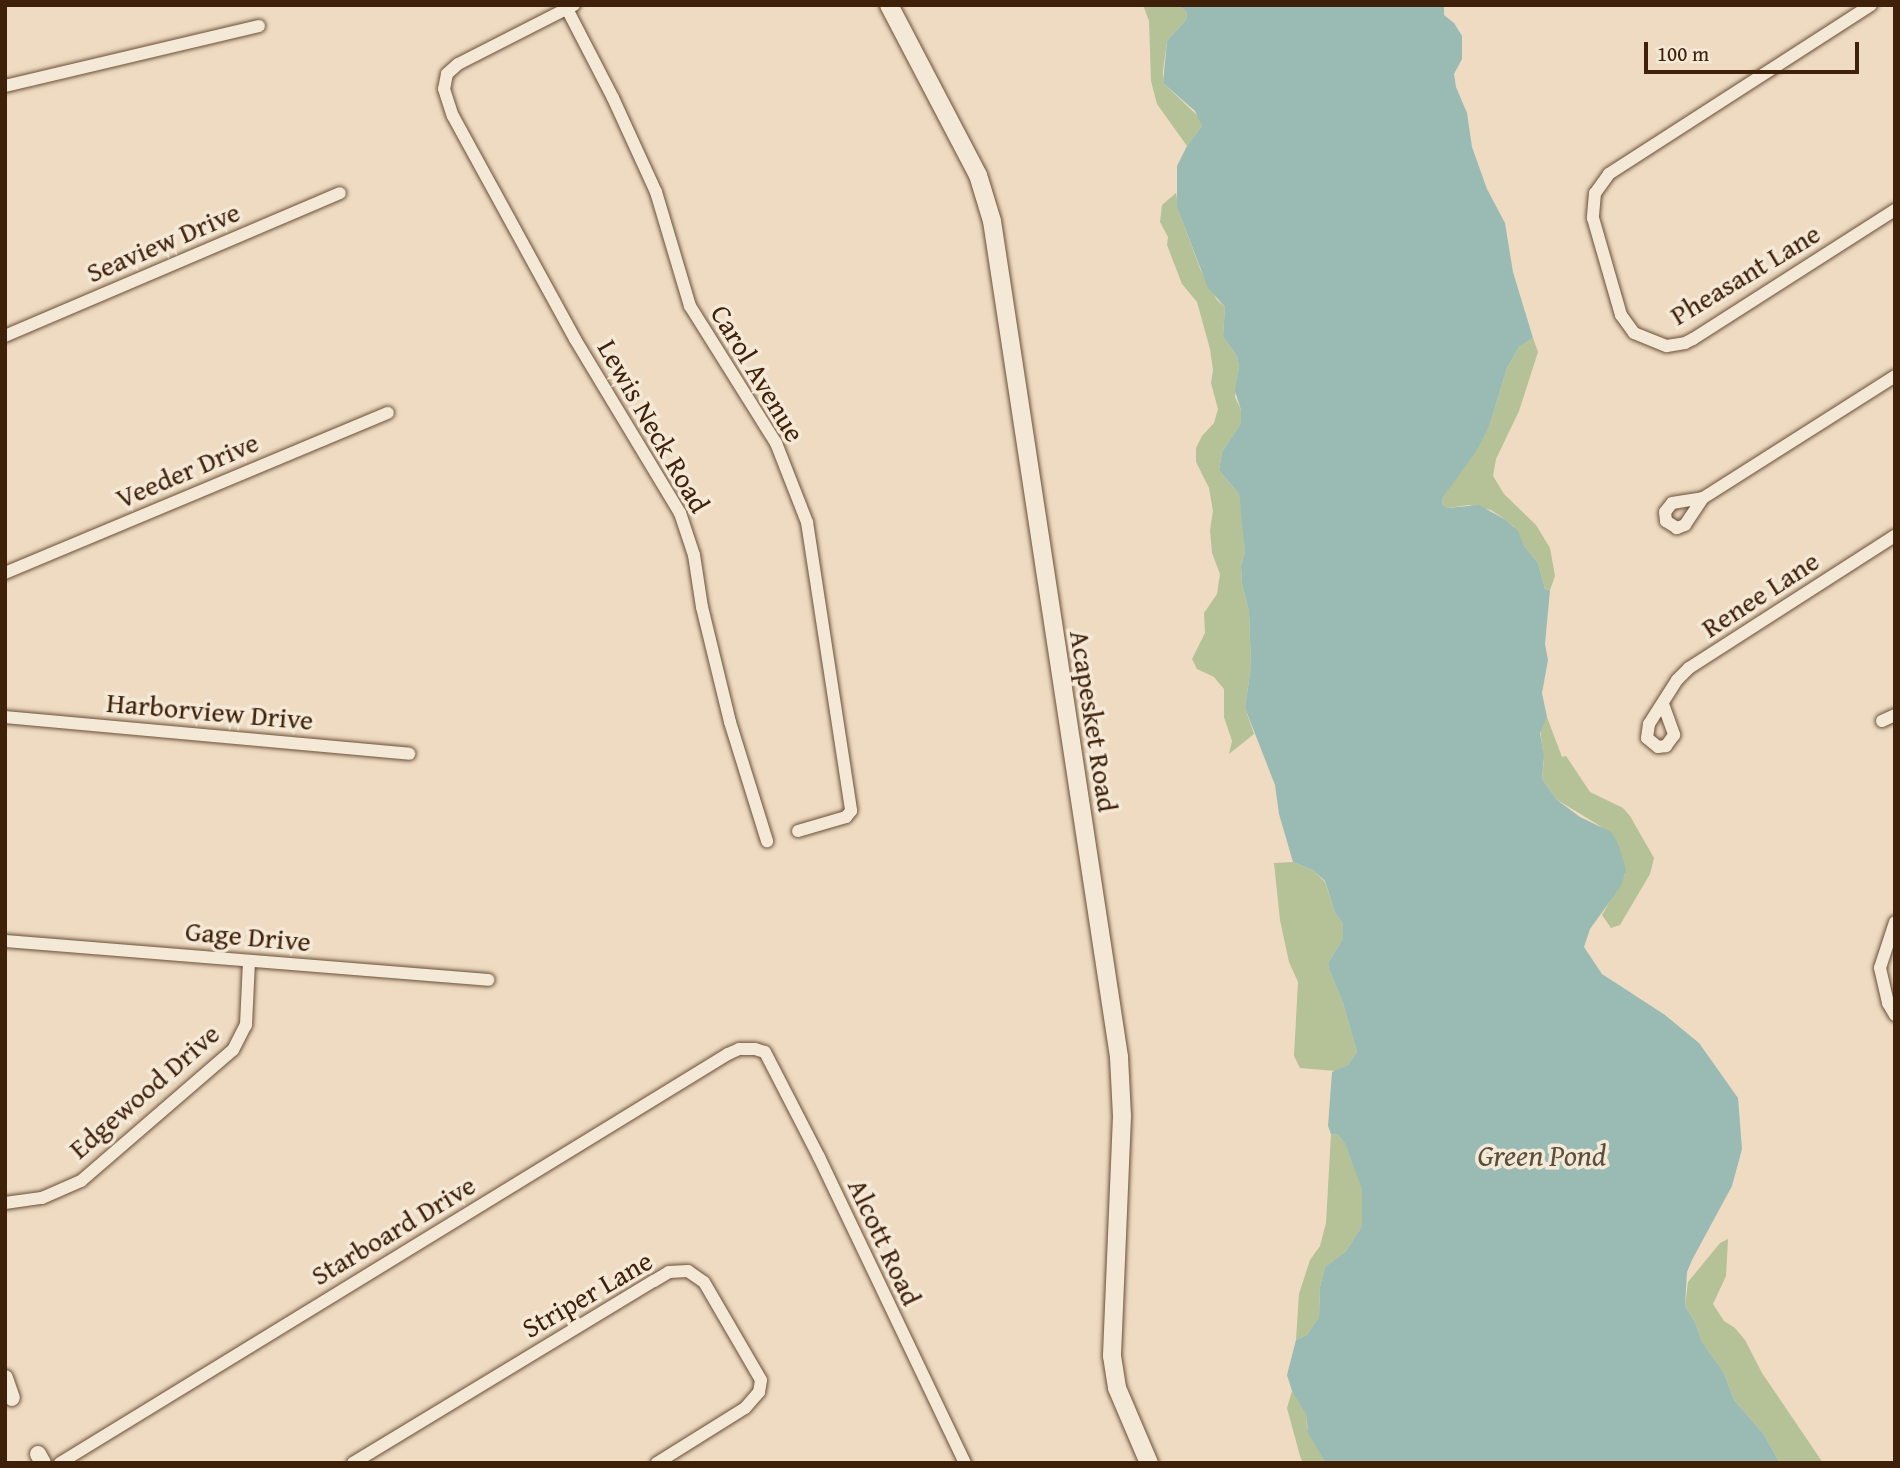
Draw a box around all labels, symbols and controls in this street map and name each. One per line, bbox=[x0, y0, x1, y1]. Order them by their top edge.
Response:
scale bar bbox=[1648, 28, 1863, 72]
text: 100 m bbox=[1657, 38, 1709, 69]
street label: Seaview Drive bbox=[81, 195, 245, 289]
street label: Pheasant Lane bbox=[1664, 216, 1826, 332]
street label: Carol Avenue bbox=[704, 298, 812, 448]
street label: Lewis Neck Road bbox=[591, 334, 717, 518]
street label: Veeder Drive bbox=[111, 425, 263, 515]
street label: Renee Lane bbox=[1695, 544, 1825, 644]
street label: Acapesket Road bbox=[1063, 628, 1125, 814]
street label: Harborview Drive bbox=[105, 685, 315, 737]
street label: Gage Drive bbox=[184, 914, 312, 958]
street label: Edgewood Drive bbox=[62, 1017, 226, 1165]
water label: Green Pond bbox=[1478, 1137, 1606, 1173]
street label: Starboard Drive bbox=[305, 1168, 481, 1292]
street label: Alcott Road bbox=[841, 1173, 929, 1311]
street label: Striper Lane bbox=[516, 1243, 658, 1345]

